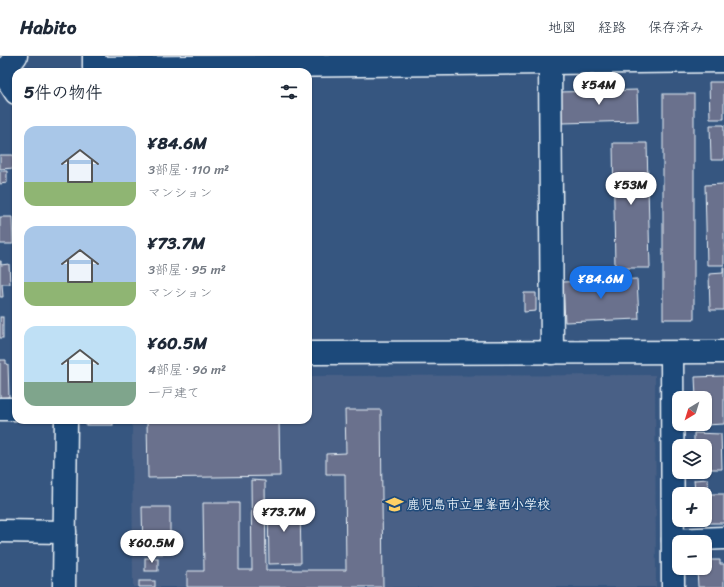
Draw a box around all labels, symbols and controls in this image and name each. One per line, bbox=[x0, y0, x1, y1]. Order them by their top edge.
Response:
text: Habito bbox=[20, 11, 76, 44]
text: 地図 bbox=[548, 15, 576, 40]
text: 経路 bbox=[598, 15, 626, 40]
text: 保存済み bbox=[648, 15, 704, 40]
pin: ¥54M bbox=[575, 72, 623, 106]
text: ¥54M bbox=[582, 73, 616, 96]
text: 5件の物件 bbox=[24, 77, 102, 107]
icon: filters bbox=[278, 81, 300, 103]
text: ¥84.6M bbox=[148, 128, 207, 158]
icon: home bbox=[56, 142, 104, 190]
text: 3部屋 · 110 m² bbox=[148, 158, 229, 181]
pin: ¥53M bbox=[607, 172, 655, 206]
text: ¥53M bbox=[615, 173, 647, 196]
text: マンション bbox=[148, 181, 212, 204]
text: ¥73.7M bbox=[148, 228, 205, 258]
icon: home bbox=[56, 242, 104, 290]
text: 3部屋 · 95 m² bbox=[148, 258, 226, 281]
pin: ¥84.6M bbox=[568, 266, 634, 300]
text: ¥84.6M bbox=[578, 267, 624, 290]
text: マンション bbox=[148, 281, 212, 304]
text: ¥60.5M bbox=[148, 328, 207, 358]
icon: home bbox=[56, 342, 104, 390]
text: 4部屋 · 96 m² bbox=[148, 358, 226, 381]
text: 一戸建て bbox=[148, 381, 200, 404]
north arrow bbox=[672, 391, 712, 431]
map controls bbox=[672, 391, 712, 575]
button: layers bbox=[672, 439, 712, 479]
button: + bbox=[672, 487, 712, 527]
place label: 鹿児島市立星峯西小学校 bbox=[407, 493, 550, 516]
school or university icon: 鹿児島市立星峯西小学校 bbox=[384, 494, 404, 514]
pin: ¥73.7M bbox=[251, 499, 317, 533]
text: ¥73.7M bbox=[262, 500, 306, 523]
pin: ¥60.5M bbox=[119, 530, 185, 564]
text: ¥60.5M bbox=[129, 531, 175, 554]
button: − bbox=[672, 535, 712, 575]

